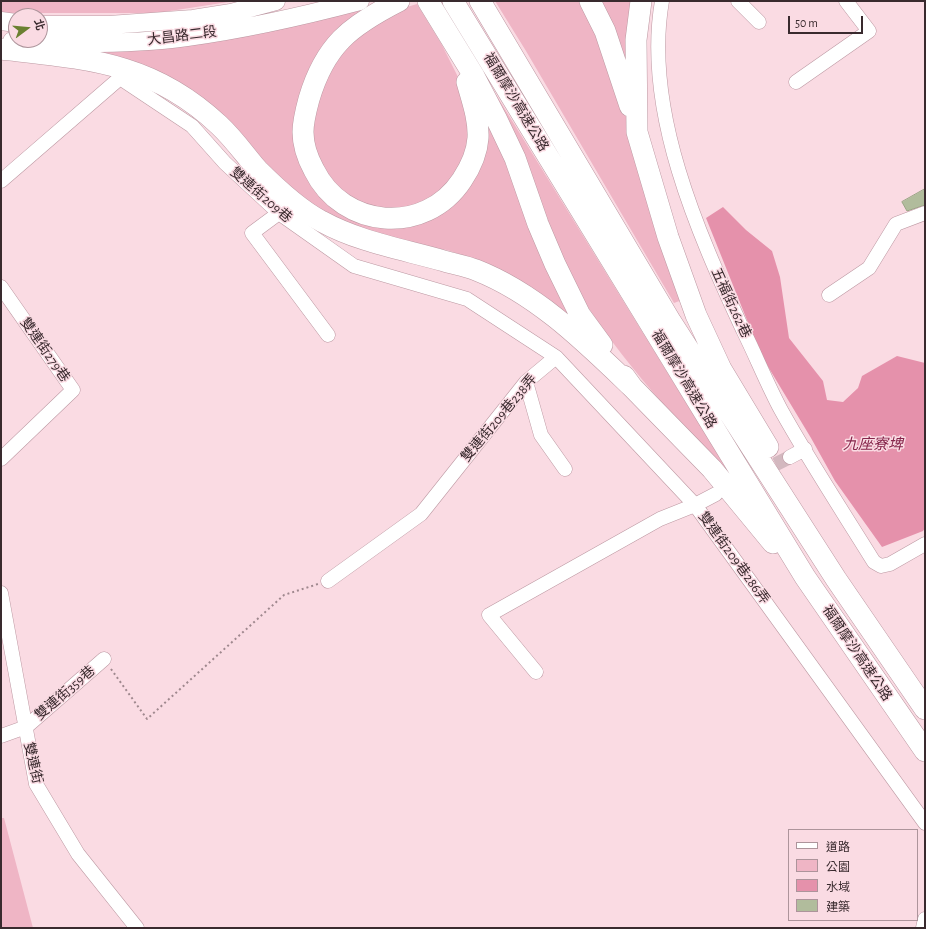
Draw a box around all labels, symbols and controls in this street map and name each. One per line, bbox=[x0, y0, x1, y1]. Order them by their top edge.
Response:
north arrow bbox=[8, 8, 48, 48]
scale bar bbox=[790, 8, 865, 34]
text: 50 m bbox=[795, 17, 818, 29]
text: 北 bbox=[32, 18, 46, 32]
street label: 大昌路二段 bbox=[146, 23, 218, 49]
street label: 福爾摩沙高速公路 bbox=[480, 50, 552, 154]
street label: 雙連街209巷 bbox=[227, 164, 295, 226]
street label: 五福街262巷 bbox=[707, 265, 755, 341]
street label: 雙連街279巷 bbox=[17, 315, 73, 385]
street label: 福爾摩沙高速公路 bbox=[648, 327, 720, 431]
street label: 雙連街209巷238弄 bbox=[457, 371, 541, 465]
water label: 九座寮埤 bbox=[843, 435, 903, 453]
street label: 雙連街209巷286弄 bbox=[695, 509, 773, 607]
street label: 福爾摩沙高速公路 bbox=[819, 602, 895, 704]
street label: 雙連街359巷 bbox=[31, 662, 99, 724]
street label: 雙連街 bbox=[20, 741, 46, 785]
legend bbox=[788, 829, 918, 921]
text: 道路 bbox=[826, 841, 850, 853]
text: 公園 bbox=[826, 861, 850, 873]
text: 水域 bbox=[826, 881, 850, 893]
text: 建築 bbox=[826, 901, 850, 913]

